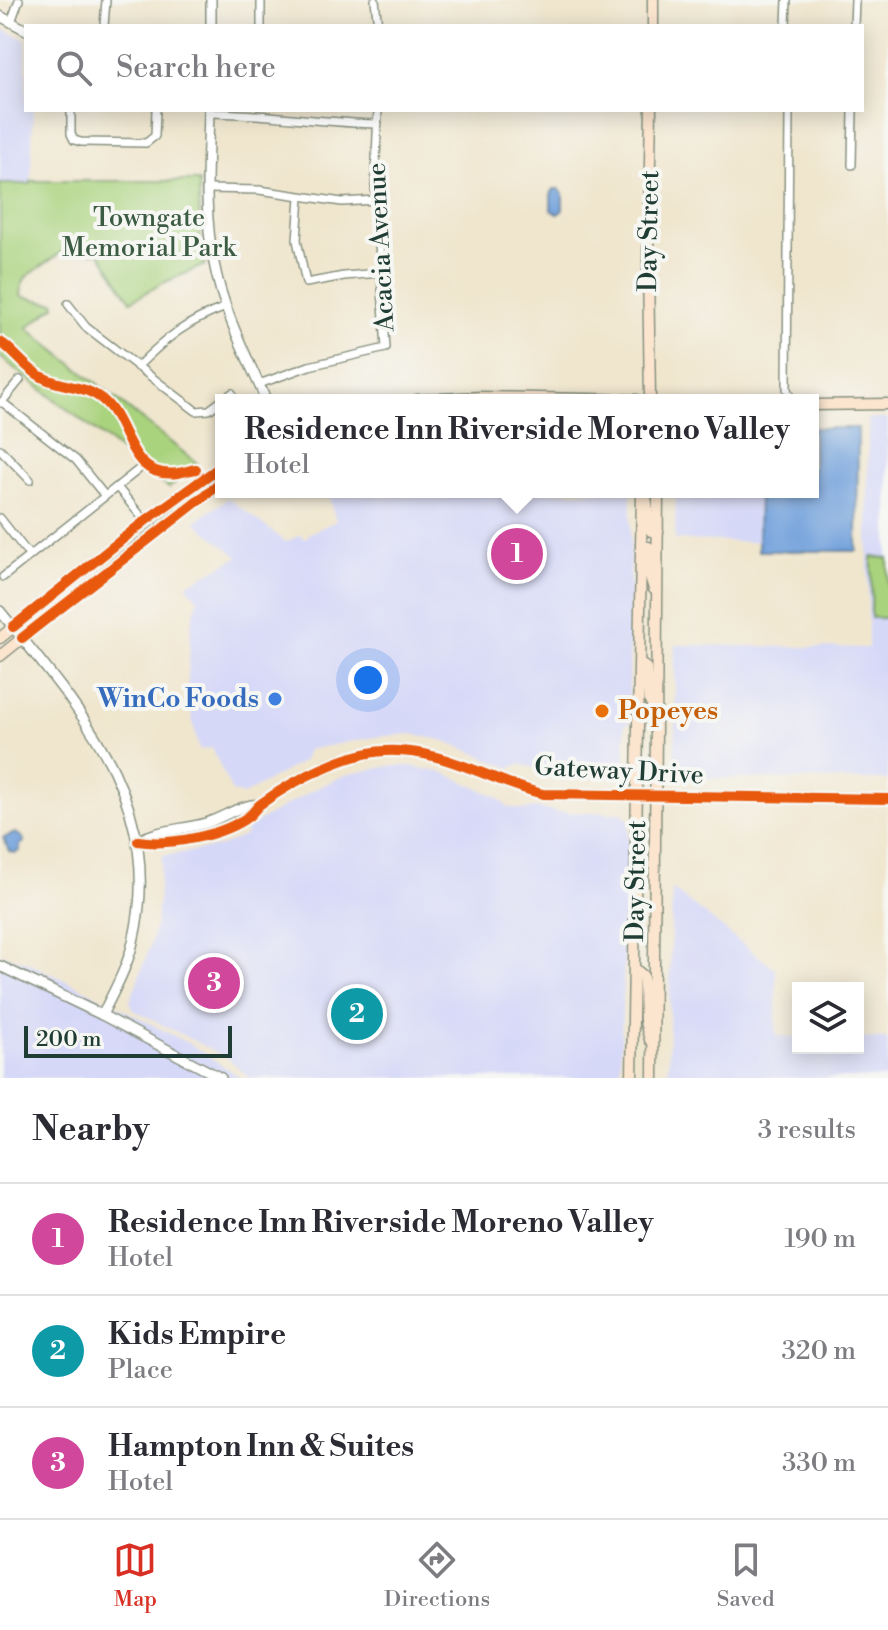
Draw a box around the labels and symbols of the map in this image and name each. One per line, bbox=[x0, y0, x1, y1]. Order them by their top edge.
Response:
street label: Acacia Avenue bbox=[361, 162, 401, 333]
street label: Day Street bbox=[632, 170, 666, 292]
park label: Towngate Memorial Park bbox=[62, 202, 237, 264]
pin: 1 bbox=[491, 524, 543, 584]
your location bbox=[348, 660, 388, 700]
place label: WinCo Foods bbox=[96, 683, 259, 715]
marker: WinCo Foods bbox=[266, 690, 284, 708]
place label: Popeyes bbox=[618, 695, 718, 727]
marker: Popeyes bbox=[593, 702, 611, 720]
street label: Gateway Drive bbox=[533, 751, 705, 791]
street label: Day Street bbox=[619, 820, 653, 942]
pin: 3 bbox=[188, 953, 240, 1013]
pin: 2 bbox=[331, 984, 383, 1044]
scale bar bbox=[24, 1022, 232, 1058]

